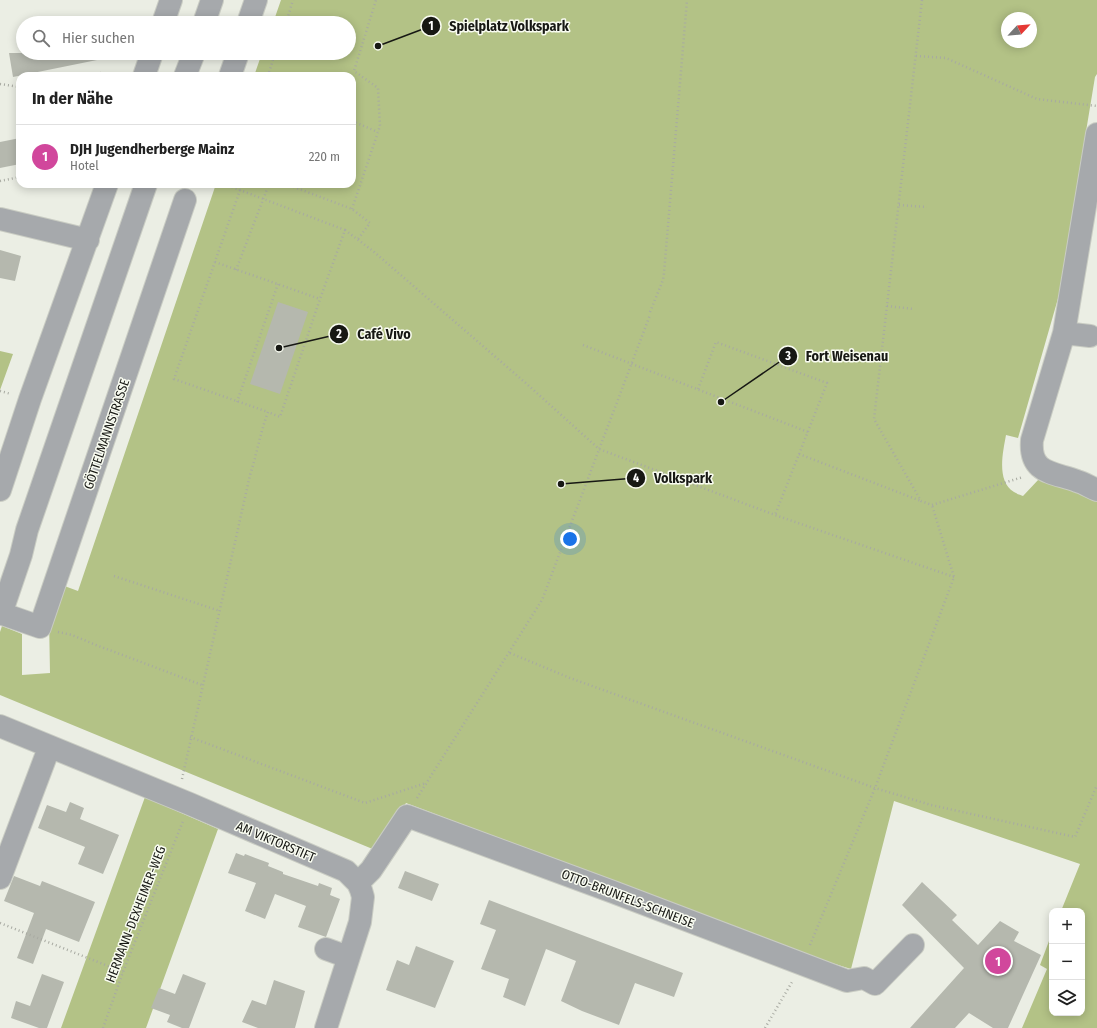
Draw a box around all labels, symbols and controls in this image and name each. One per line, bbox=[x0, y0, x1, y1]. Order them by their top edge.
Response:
north arrow bbox=[1001, 12, 1037, 48]
callout: Spielplatz Volkspark bbox=[421, 13, 576, 39]
search box bbox=[16, 16, 356, 60]
text: Spielplatz Volkspark bbox=[449, 18, 570, 35]
text: 1 bbox=[428, 19, 434, 33]
icon: search bbox=[30, 27, 52, 49]
text: Hier suchen bbox=[62, 29, 135, 47]
text: In der Nähe bbox=[32, 88, 113, 109]
text: DJH Jugendherberge Mainz bbox=[70, 140, 234, 158]
text: 1 bbox=[42, 149, 48, 164]
text: 220 m bbox=[309, 149, 340, 164]
text: Hotel bbox=[70, 158, 99, 173]
callout: Café Vivo bbox=[329, 321, 419, 347]
text: Café Vivo bbox=[357, 326, 411, 343]
text: 2 bbox=[335, 327, 342, 341]
callout: Fort Weisenau bbox=[778, 343, 896, 369]
text: Fort Weisenau bbox=[806, 348, 888, 365]
text: 3 bbox=[784, 349, 791, 363]
street label: GÖTTELMANNSTRASSE bbox=[80, 377, 132, 491]
callout: Volkspark bbox=[626, 465, 720, 491]
text: Volkspark bbox=[653, 470, 713, 487]
text: 4 bbox=[633, 471, 639, 485]
your location bbox=[560, 529, 580, 549]
street label: AM VIKTORSTIFT bbox=[234, 818, 317, 865]
street label: HERMANN-DEXHEIMER-WEG bbox=[102, 844, 168, 985]
street label: OTTO-BRUNFELS-SCHNEISE bbox=[559, 866, 696, 931]
map controls bbox=[1049, 908, 1085, 1016]
button: + bbox=[1049, 908, 1085, 944]
button: − bbox=[1049, 944, 1085, 980]
pin: 1 bbox=[985, 946, 1011, 976]
button: layers bbox=[1049, 980, 1085, 1016]

